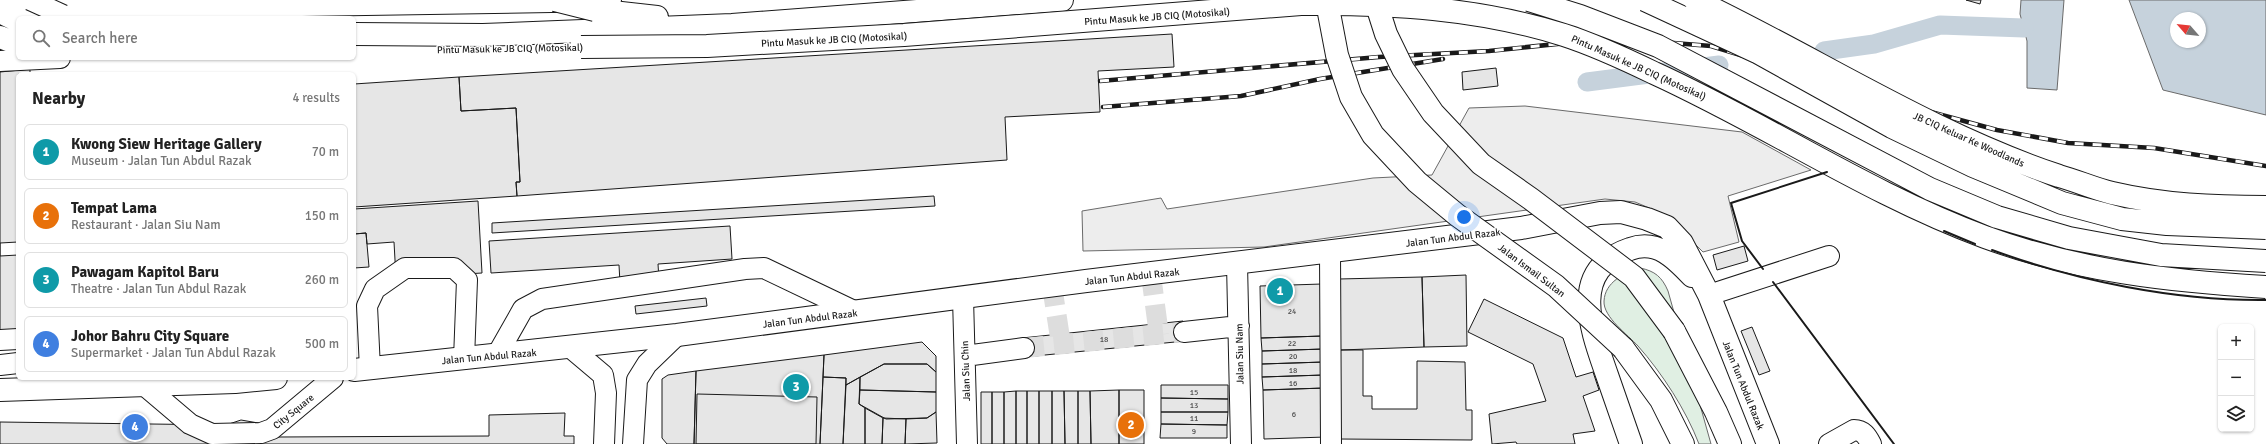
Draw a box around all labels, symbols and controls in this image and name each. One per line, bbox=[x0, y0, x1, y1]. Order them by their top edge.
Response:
street label: Pintu Masuk ke JB CIQ (Motosikal) bbox=[1084, 6, 1230, 28]
north arrow bbox=[2170, 12, 2206, 48]
search box bbox=[16, 16, 356, 60]
icon: search bbox=[30, 27, 52, 49]
text: Search here bbox=[62, 29, 138, 47]
street label: Pintu Masuk ke JB CIQ (Motosikal) bbox=[761, 30, 907, 50]
street label: Pintu Masuk ke JB CIQ (Motosikal) bbox=[1569, 33, 1708, 103]
street label: Pintu Masuk ke JB CIQ (Motosikal) bbox=[437, 42, 583, 56]
text: Nearby bbox=[32, 88, 85, 109]
text: 4 results bbox=[292, 90, 340, 106]
street label: JB CIQ Keluar Ke Woodlands bbox=[1911, 110, 2027, 170]
text: Kwong Siew Heritage Gallery bbox=[71, 135, 262, 153]
text: 1 bbox=[42, 144, 50, 160]
text: 70 m bbox=[312, 144, 339, 160]
text: Museum · Jalan Tun Abdul Razak bbox=[71, 153, 252, 169]
text: Tempat Lama bbox=[71, 199, 157, 217]
your location bbox=[1454, 207, 1474, 227]
text: 2 bbox=[42, 208, 50, 224]
text: 150 m bbox=[305, 208, 339, 224]
text: Restaurant · Jalan Siu Nam bbox=[71, 217, 221, 233]
street label: Jalan Tun Abdul Razak bbox=[1405, 226, 1501, 250]
street label: Jalan Ismail Sultan bbox=[1495, 242, 1567, 300]
text: Pawagam Kapitol Baru bbox=[71, 263, 219, 281]
street label: Jalan Tun Abdul Razak bbox=[1084, 266, 1180, 288]
text: 3 bbox=[42, 272, 50, 288]
text: 260 m bbox=[305, 272, 339, 288]
pin: 1 bbox=[1267, 276, 1293, 306]
text: Theatre · Jalan Tun Abdul Razak bbox=[71, 281, 246, 297]
house number: 24 bbox=[1288, 306, 1297, 316]
street label: Jalan Tun Abdul Razak bbox=[762, 307, 858, 331]
street label: Jalan Siu Nam bbox=[1233, 323, 1247, 384]
map controls bbox=[2218, 324, 2254, 432]
button: + bbox=[2218, 324, 2254, 360]
text: Johor Bahru City Square bbox=[71, 327, 229, 345]
house number: 18 bbox=[1100, 334, 1108, 344]
text: 4 bbox=[42, 336, 50, 352]
text: 500 m bbox=[305, 336, 339, 352]
house number: 22 bbox=[1288, 338, 1296, 348]
street label: Jalan Tun Abdul Razak bbox=[1720, 339, 1766, 432]
street label: Jalan Siu Chin bbox=[959, 340, 973, 401]
text: Supermarket · Jalan Tun Abdul Razak bbox=[71, 345, 276, 361]
street label: Jalan Tun Abdul Razak bbox=[441, 347, 537, 367]
house number: 20 bbox=[1289, 351, 1297, 361]
button: − bbox=[2218, 360, 2254, 396]
house number: 18 bbox=[1289, 365, 1297, 375]
pin: 3 bbox=[783, 372, 809, 402]
house number: 16 bbox=[1289, 378, 1297, 388]
house number: 15 bbox=[1190, 387, 1198, 397]
street label: City Square bbox=[271, 392, 316, 432]
button: layers bbox=[2218, 396, 2254, 432]
house number: 13 bbox=[1190, 400, 1198, 410]
house number: 6 bbox=[1292, 409, 1296, 419]
pin: 2 bbox=[1118, 410, 1144, 440]
pin: 4 bbox=[122, 412, 148, 442]
house number: 11 bbox=[1190, 413, 1198, 423]
house number: 9 bbox=[1192, 426, 1196, 436]

